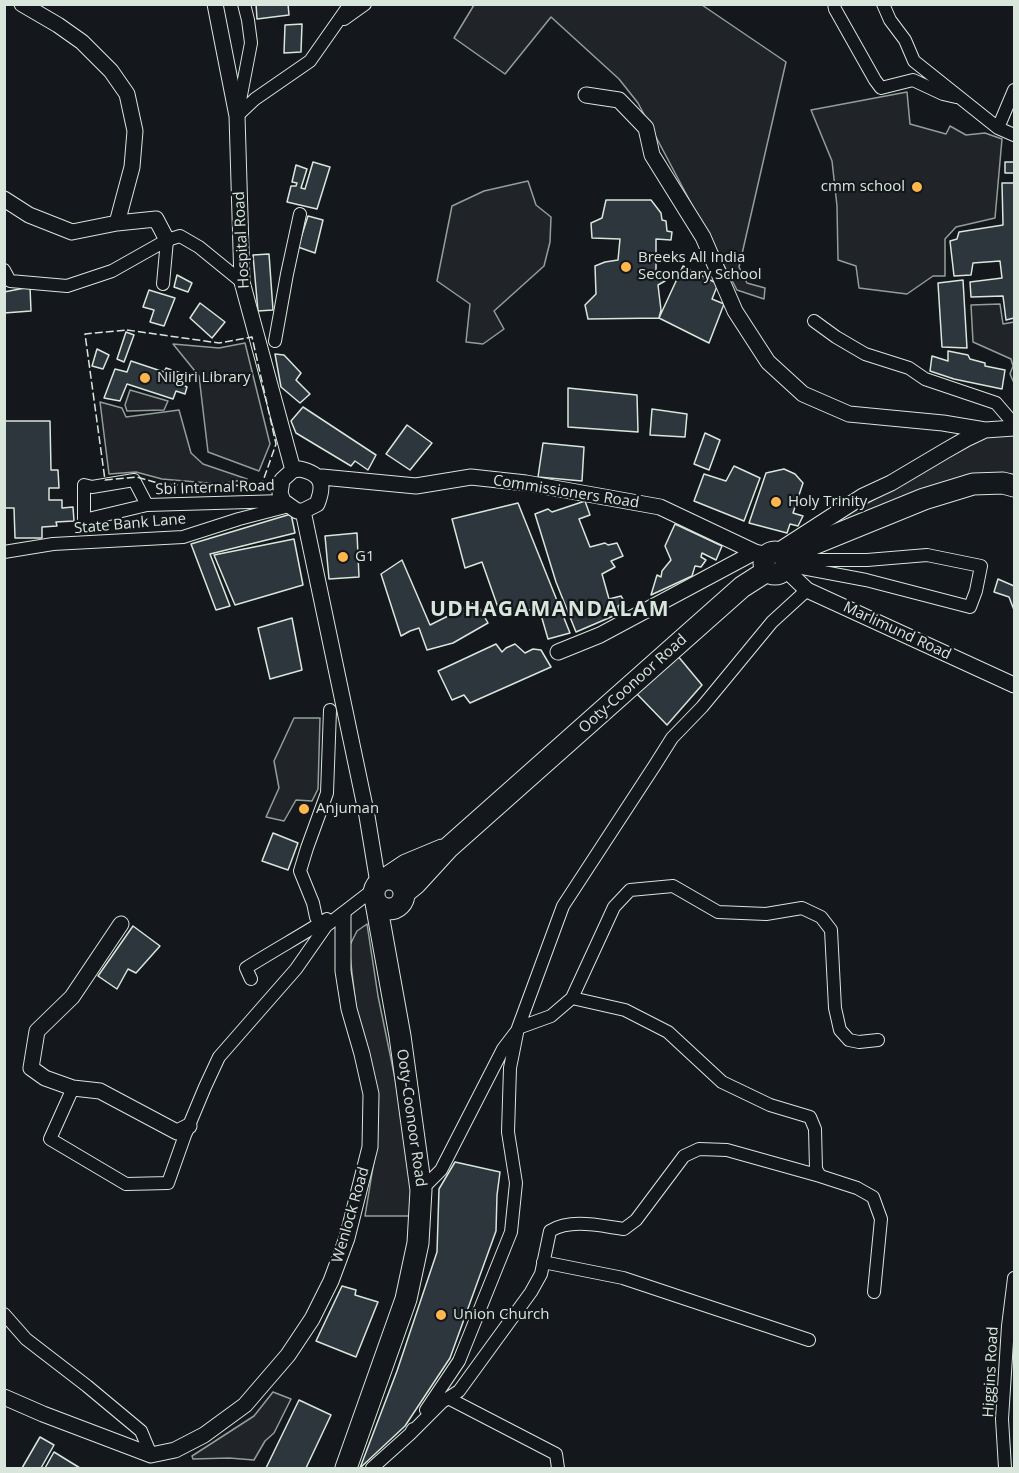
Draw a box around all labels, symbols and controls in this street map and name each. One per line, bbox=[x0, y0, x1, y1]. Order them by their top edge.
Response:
place label: cmm school bbox=[821, 178, 905, 196]
marker: cmm school bbox=[910, 180, 924, 194]
street label: Hospital Road bbox=[230, 191, 254, 289]
place label: Breeks All India Secondary School bbox=[638, 249, 762, 284]
marker: Breeks All India Secondary School bbox=[619, 260, 633, 274]
place label: Nilgiri Library bbox=[157, 369, 251, 387]
marker: Nilgiri Library bbox=[138, 371, 152, 385]
street label: Commissioners Road bbox=[492, 472, 640, 512]
street label: Sbi Internal Road bbox=[155, 477, 275, 499]
place label: Holy Trinity bbox=[788, 493, 867, 511]
marker: Holy Trinity bbox=[769, 495, 783, 509]
street label: State Bank Lane bbox=[73, 510, 187, 538]
place label: G1 bbox=[355, 548, 374, 566]
marker: G1 bbox=[336, 550, 350, 564]
district label: UDHAGAMANDALAM bbox=[430, 597, 670, 623]
street label: Marlimund Road bbox=[840, 598, 954, 664]
street label: Ooty-Coonoor Road bbox=[575, 631, 691, 737]
place label: Anjuman bbox=[316, 800, 379, 818]
marker: Anjuman bbox=[297, 802, 311, 816]
street label: Ooty-Coonoor Road bbox=[392, 1048, 430, 1188]
street label: Wenlock Road bbox=[329, 1165, 373, 1265]
place label: Union Church bbox=[453, 1306, 549, 1324]
marker: Union Church bbox=[434, 1308, 448, 1322]
street label: Higgins Road bbox=[980, 1326, 1002, 1418]

